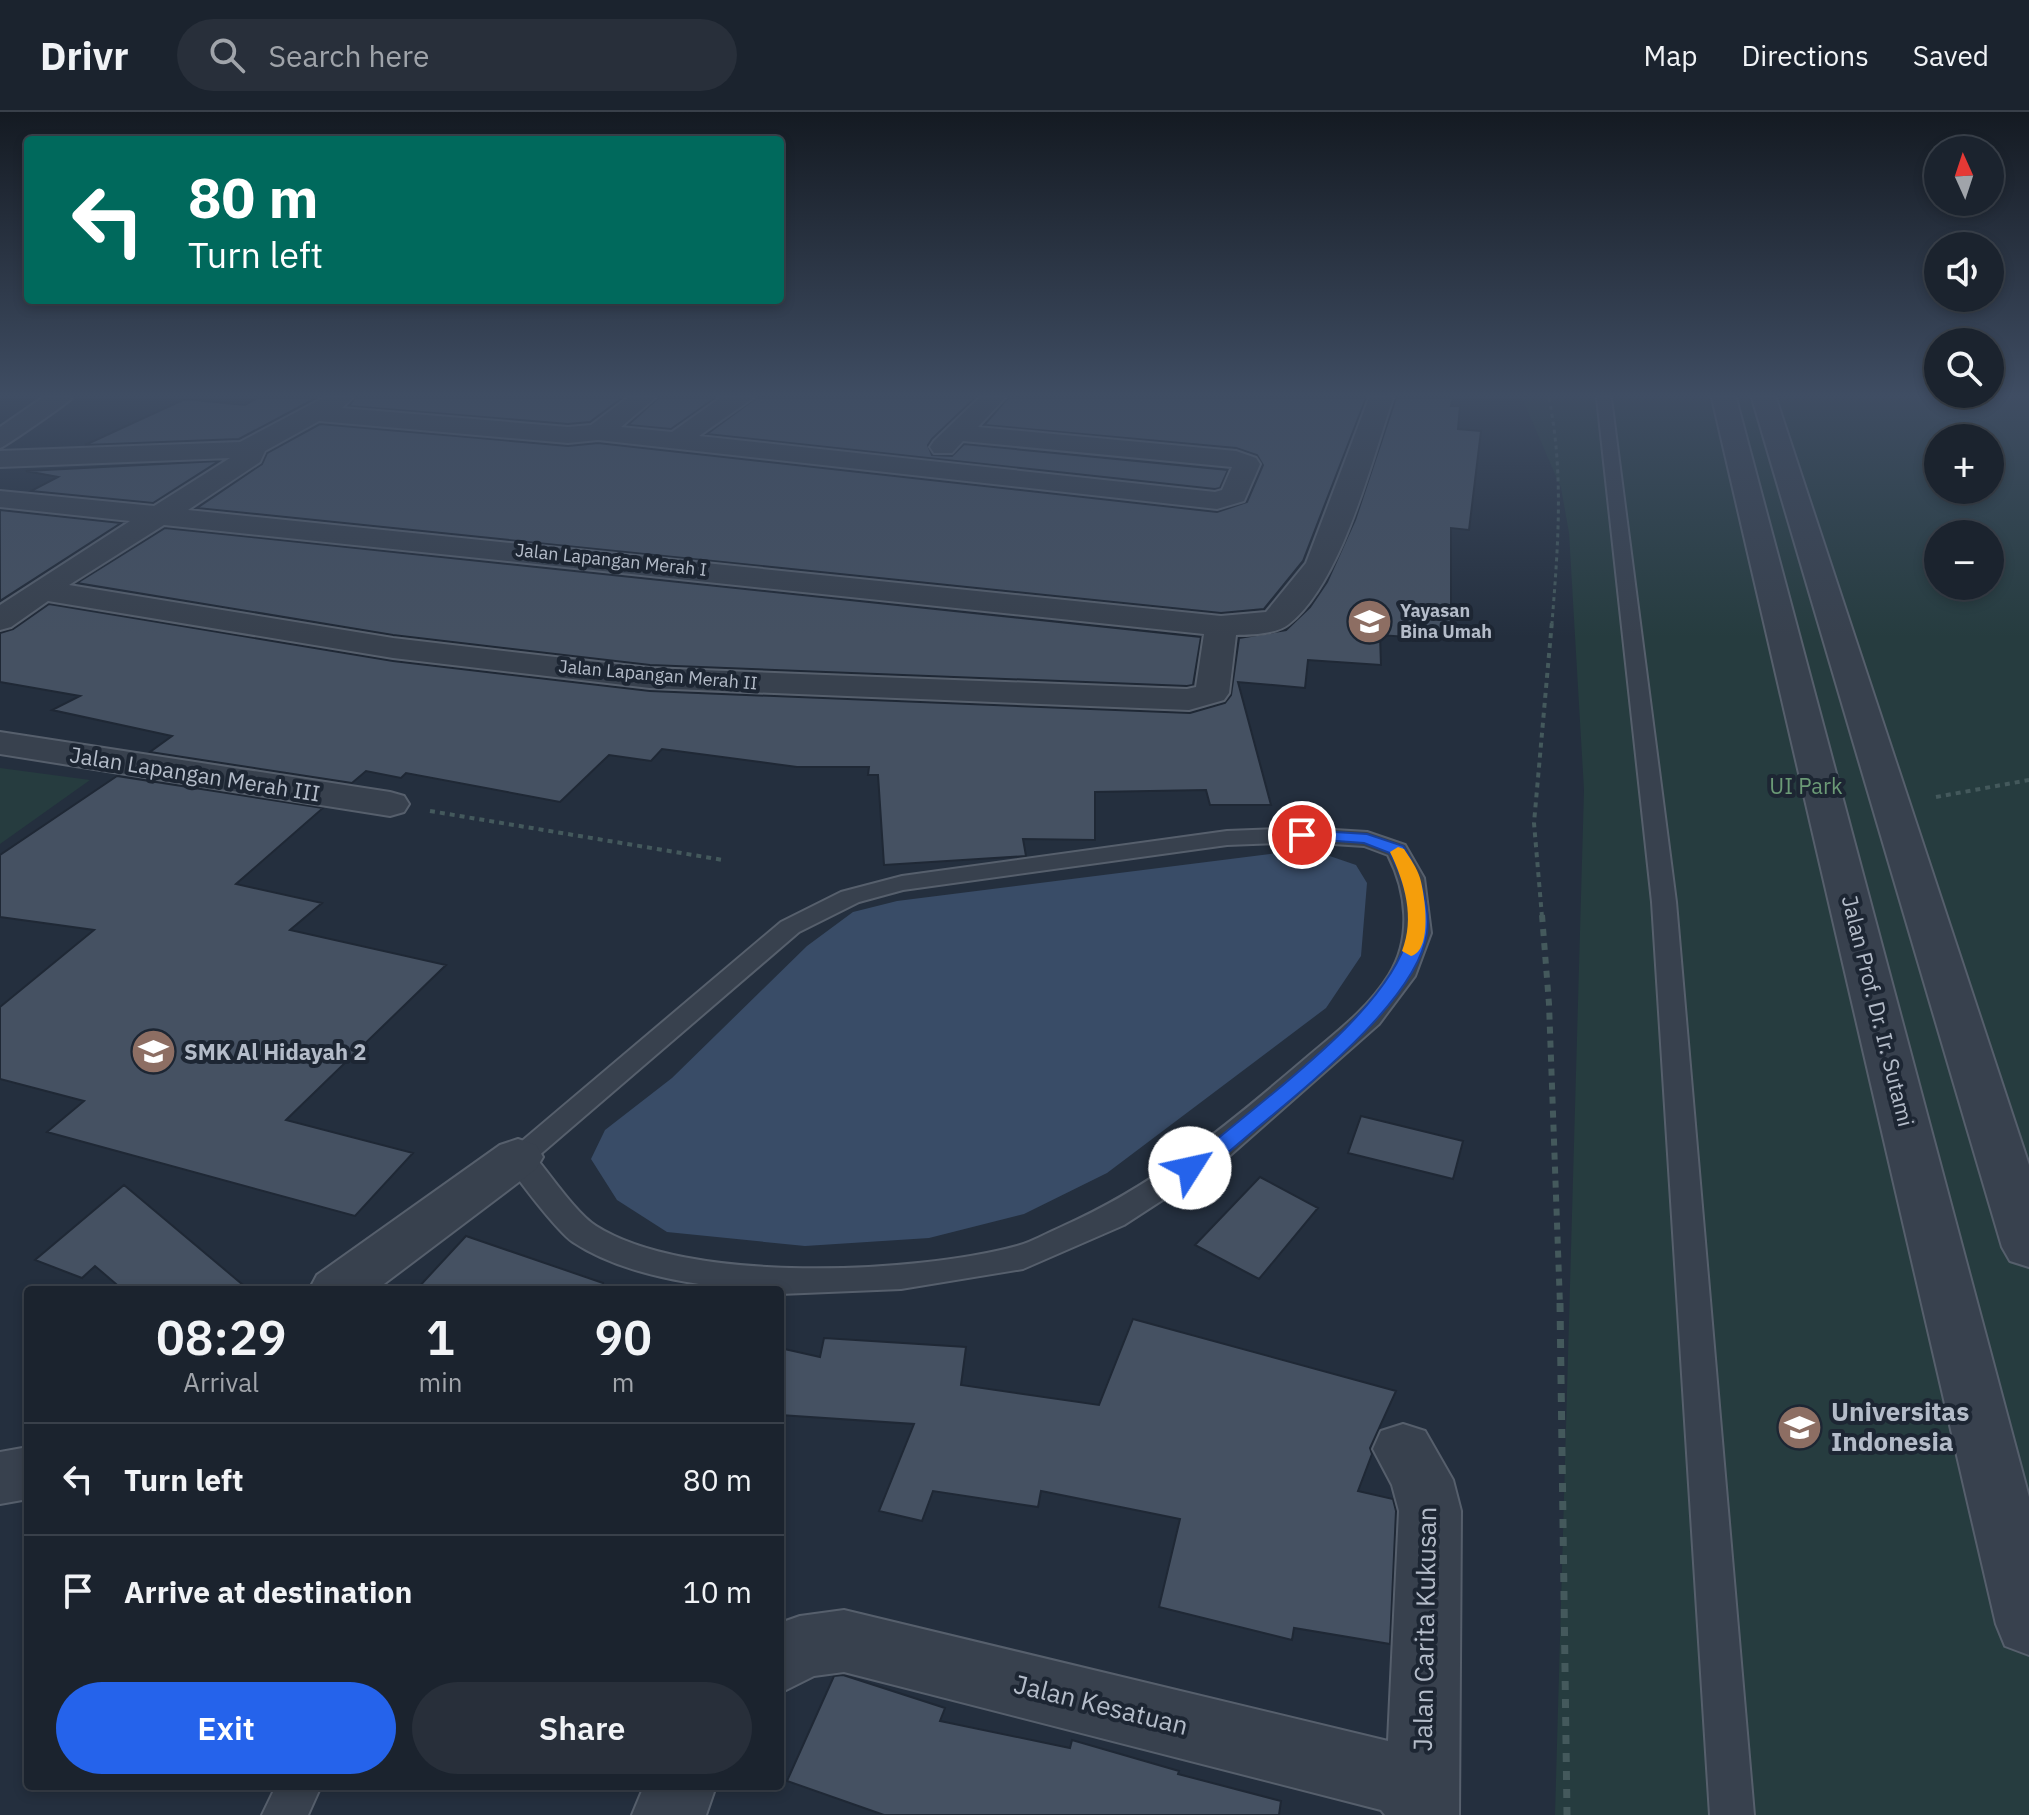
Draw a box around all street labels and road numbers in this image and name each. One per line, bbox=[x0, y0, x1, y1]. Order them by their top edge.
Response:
street label: Jalan Lapangan Merah I bbox=[514, 538, 708, 581]
street label: Jalan Lapangan Merah II bbox=[558, 654, 759, 695]
street label: Jalan Lapangan Merah III bbox=[68, 739, 322, 808]
street label: Jalan Prof. Dr. Ir. Sutami bbox=[1836, 892, 1921, 1130]
street label: Jalan Carita Kukusan bbox=[1405, 1506, 1443, 1752]
street label: Jalan Kesatuan bbox=[1011, 1666, 1192, 1742]

